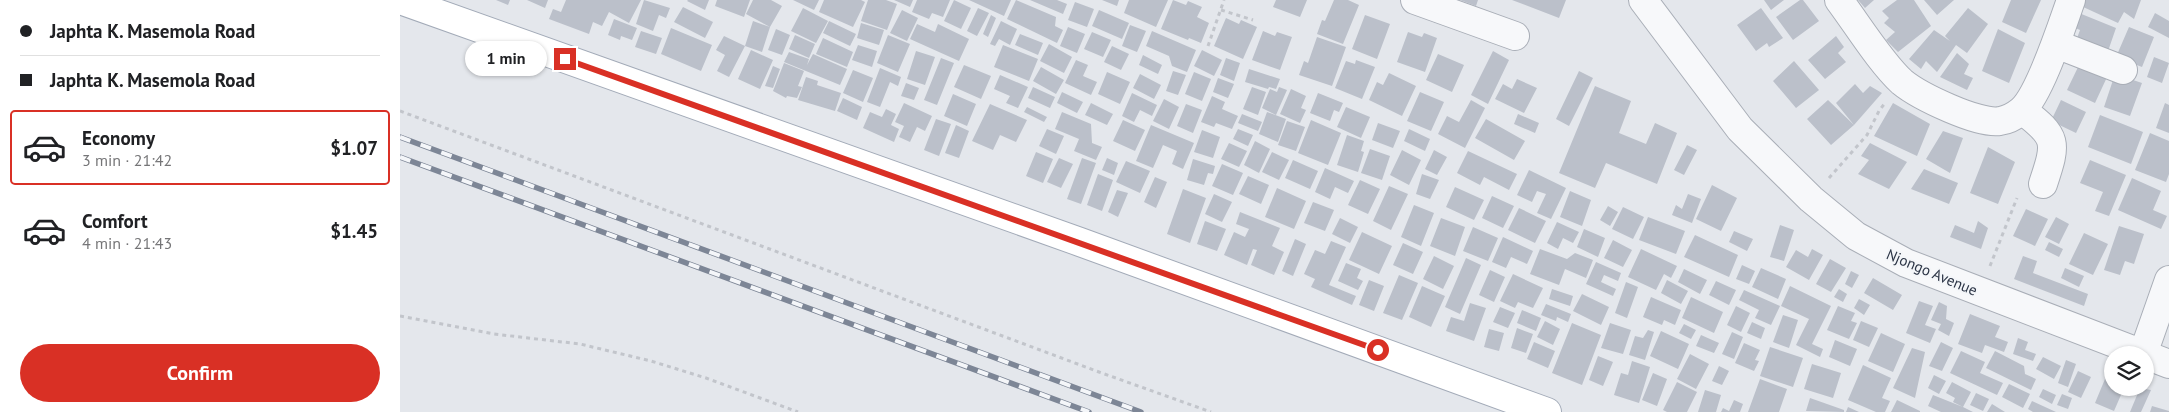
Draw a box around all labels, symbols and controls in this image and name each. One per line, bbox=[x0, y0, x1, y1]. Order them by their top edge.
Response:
text: Japhta K. Masemola Road bbox=[50, 19, 255, 43]
callout: 1 min bbox=[465, 42, 548, 76]
text: 1 min bbox=[486, 48, 526, 68]
route end bbox=[554, 48, 576, 70]
text: Japhta K. Masemola Road bbox=[50, 68, 255, 92]
icon: car bbox=[22, 125, 67, 170]
text: Economy bbox=[82, 126, 155, 150]
text: $1.07 bbox=[330, 136, 378, 160]
text: 3 min · 21:42 bbox=[82, 150, 172, 170]
icon: car bbox=[22, 208, 67, 253]
text: Comfort bbox=[82, 209, 148, 233]
text: $1.45 bbox=[330, 219, 378, 243]
text: 4 min · 21:43 bbox=[82, 233, 172, 253]
street label: Njongo Avenue bbox=[1884, 244, 1980, 300]
route start bbox=[1367, 339, 1389, 361]
button: Confirm bbox=[20, 344, 380, 402]
map controls bbox=[2104, 346, 2154, 396]
button: layers bbox=[2104, 346, 2154, 396]

